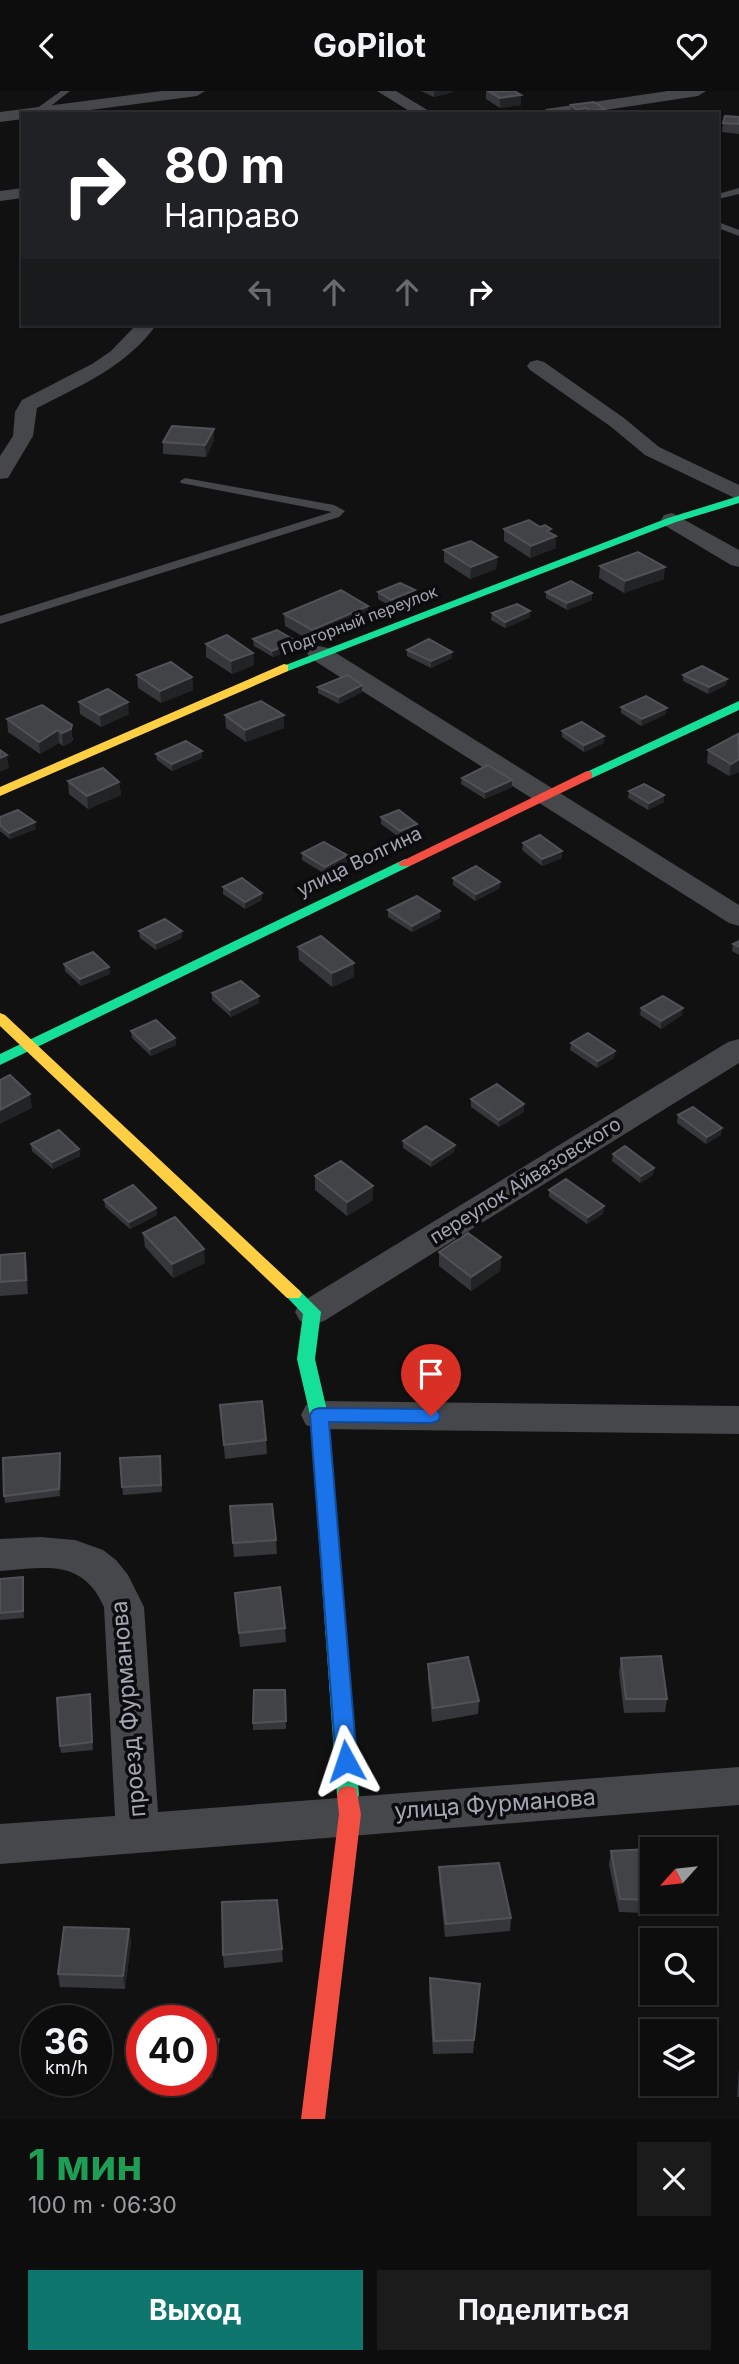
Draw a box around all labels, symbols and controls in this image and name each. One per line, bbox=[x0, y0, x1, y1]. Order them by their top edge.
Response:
text: GoPilot bbox=[313, 26, 426, 65]
icon: back bbox=[28, 27, 66, 65]
icon: heart bbox=[673, 27, 711, 65]
text: 80 m bbox=[164, 136, 285, 195]
icon: right bbox=[49, 140, 140, 231]
text: Направо bbox=[164, 196, 300, 235]
icon: left bbox=[242, 273, 280, 311]
icon: ahead bbox=[315, 273, 353, 311]
icon: ahead bbox=[388, 273, 426, 311]
icon: right bbox=[461, 273, 499, 311]
street label: Подгорный переулок bbox=[278, 581, 440, 659]
street label: улица Волгина bbox=[293, 821, 425, 902]
street label: переулок Айвазовского bbox=[425, 1112, 625, 1249]
pin bbox=[401, 1344, 461, 1416]
icon: arrive bbox=[412, 1355, 450, 1393]
street label: проезд Фурманова bbox=[105, 1600, 151, 1818]
position arrow bbox=[309, 1724, 383, 1798]
street label: улица Фурманова bbox=[393, 1783, 597, 1825]
north arrow bbox=[640, 1837, 718, 1915]
map controls bbox=[640, 1837, 717, 2096]
button: search bbox=[640, 1928, 717, 2005]
speed limit sign: 40 bbox=[126, 2005, 217, 2096]
button: layers bbox=[640, 2019, 717, 2096]
text: 36 bbox=[44, 2020, 89, 2062]
text: km/h bbox=[45, 2057, 88, 2078]
text: 1 мин bbox=[28, 2139, 142, 2190]
button: close bbox=[637, 2142, 711, 2216]
text: 100 m · 06:30 bbox=[28, 2191, 177, 2219]
button: Выход bbox=[28, 2270, 363, 2350]
button: Поделиться bbox=[377, 2270, 711, 2350]

